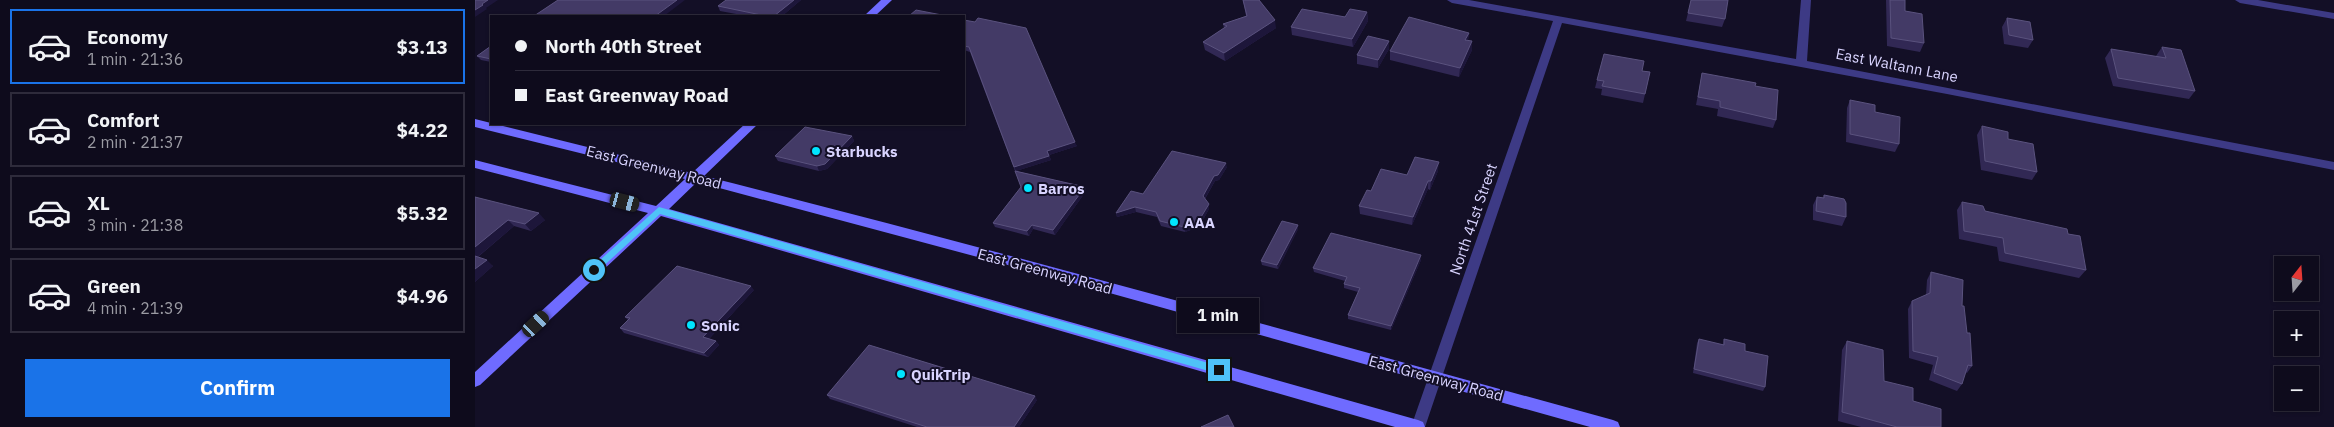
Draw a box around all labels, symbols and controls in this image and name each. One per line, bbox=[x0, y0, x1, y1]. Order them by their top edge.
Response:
icon: car bbox=[27, 24, 72, 69]
text: Economy bbox=[87, 25, 168, 49]
text: North 40th Street bbox=[545, 34, 701, 58]
text: $3.13 bbox=[396, 35, 448, 59]
street label: East Waltann Lane bbox=[1834, 44, 1960, 86]
text: 1 min · 21:36 bbox=[87, 49, 183, 69]
text: East Greenway Road bbox=[545, 83, 729, 107]
icon: car bbox=[27, 107, 72, 152]
text: Comfort bbox=[87, 108, 160, 132]
text: $4.22 bbox=[396, 118, 448, 142]
text: 2 min · 21:37 bbox=[87, 132, 183, 152]
street label: East Greenway Road bbox=[585, 141, 723, 193]
place label: Starbucks bbox=[826, 142, 898, 161]
marker: Starbucks bbox=[810, 145, 822, 157]
street label: North 41st Street bbox=[1445, 161, 1501, 277]
place label: Barros bbox=[1038, 179, 1085, 198]
marker: Barros bbox=[1022, 182, 1034, 194]
icon: car bbox=[27, 190, 72, 235]
text: XL bbox=[87, 191, 110, 215]
car bbox=[608, 191, 641, 213]
text: $5.32 bbox=[396, 201, 448, 225]
place label: AAA bbox=[1184, 213, 1215, 232]
text: 3 min · 21:38 bbox=[87, 215, 183, 235]
marker: AAA bbox=[1168, 216, 1180, 228]
street label: East Greenway Road bbox=[976, 244, 1114, 298]
north arrow bbox=[2274, 256, 2319, 301]
map controls bbox=[2274, 256, 2319, 411]
route start bbox=[583, 259, 605, 281]
icon: car bbox=[27, 273, 72, 318]
text: Green bbox=[87, 274, 141, 298]
text: $4.96 bbox=[396, 284, 448, 308]
text: 4 min · 21:39 bbox=[87, 298, 183, 318]
callout: 1 min bbox=[1178, 298, 1260, 332]
text: 1 min bbox=[1197, 305, 1239, 325]
car bbox=[519, 308, 552, 340]
button: + bbox=[2274, 311, 2319, 356]
place label: Sonic bbox=[701, 316, 740, 335]
marker: Sonic bbox=[685, 319, 697, 331]
street label: East Greenway Road bbox=[1367, 351, 1505, 405]
button: Confirm bbox=[25, 359, 450, 417]
route end bbox=[1208, 359, 1230, 381]
place label: QuikTrip bbox=[911, 365, 971, 384]
button: − bbox=[2274, 366, 2319, 411]
marker: QuikTrip bbox=[895, 368, 907, 380]

